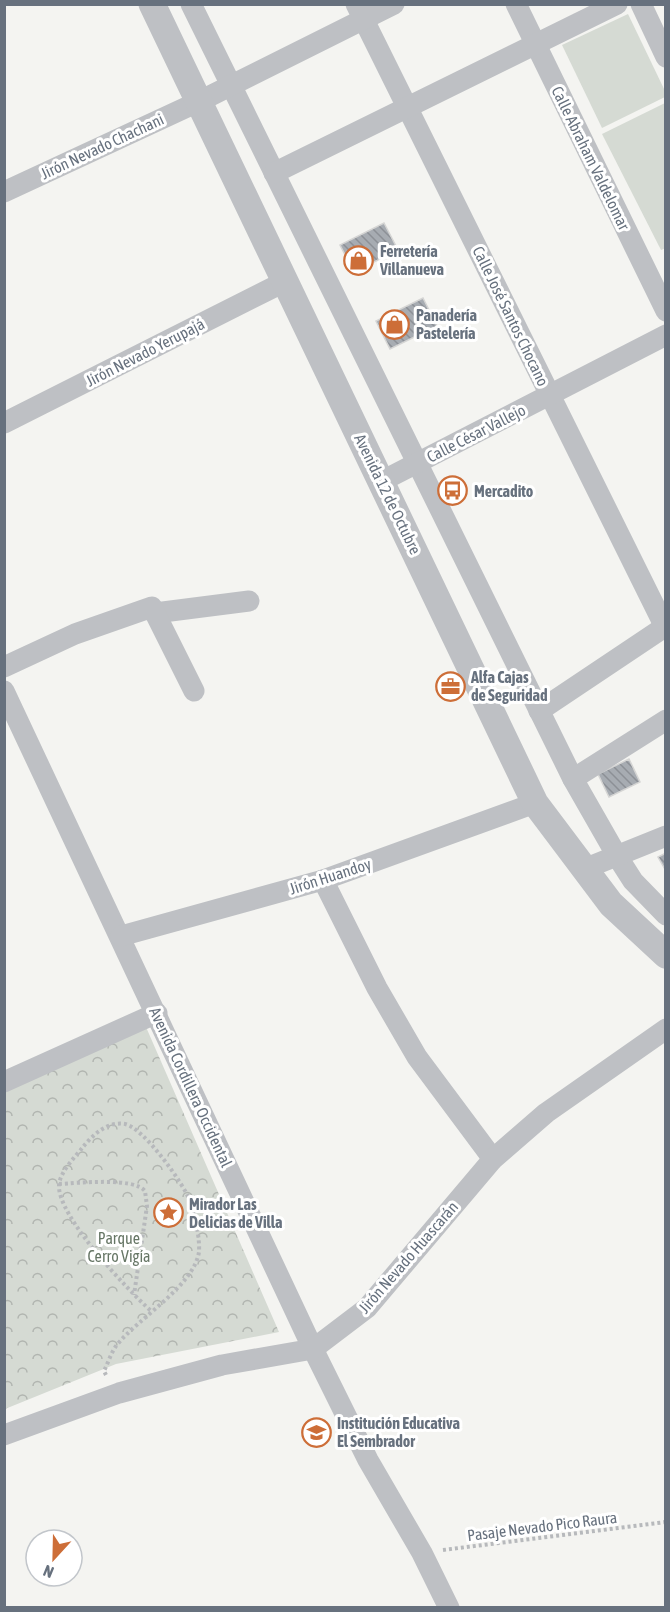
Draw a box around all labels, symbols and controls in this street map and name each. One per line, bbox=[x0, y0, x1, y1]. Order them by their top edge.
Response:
street label: Calle Abraham Valdelomar bbox=[548, 83, 634, 233]
street label: Jirón Nevado Chachani bbox=[38, 110, 166, 182]
place label: Ferretería Villanueva bbox=[379, 242, 444, 278]
street label: Calle José Santos Chocano bbox=[469, 243, 553, 389]
shop icon: Ferretería Villanueva bbox=[343, 244, 375, 276]
place label: Panadería Pastelería bbox=[416, 306, 477, 342]
shop icon: Panadería Pastelería bbox=[379, 308, 411, 340]
street label: Jirón Nevado Yerupajá bbox=[83, 314, 208, 391]
street label: Calle César Vallejo bbox=[424, 400, 529, 467]
street label: Avenida 12 de Octubre bbox=[351, 431, 425, 557]
bus stop icon: Mercadito bbox=[437, 475, 469, 507]
place label: Mercadito bbox=[474, 482, 534, 500]
place label: Alfa Cajas de Seguridad bbox=[470, 668, 548, 704]
office icon: Alfa Cajas de Seguridad bbox=[434, 670, 466, 702]
street label: Jirón Huandoy bbox=[287, 854, 374, 899]
street label: Avenida Cordillera Occidental bbox=[146, 1004, 236, 1170]
place label: Mirador Las Delicias de Villa bbox=[189, 1195, 283, 1231]
place icon: Mirador Las Delicias de Villa bbox=[152, 1197, 184, 1229]
street label: Jirón Nevado Huascarán bbox=[355, 1198, 461, 1316]
park label: Parque Cerro Vigía bbox=[87, 1229, 151, 1266]
place label: Institución Educativa El Sembrador bbox=[337, 1414, 460, 1450]
school or university icon: Institución Educativa El Sembrador bbox=[300, 1416, 332, 1448]
street label: Pasaje Nevado Pico Raura bbox=[466, 1508, 618, 1545]
north arrow bbox=[24, 1528, 84, 1588]
text: N bbox=[41, 1562, 56, 1582]

